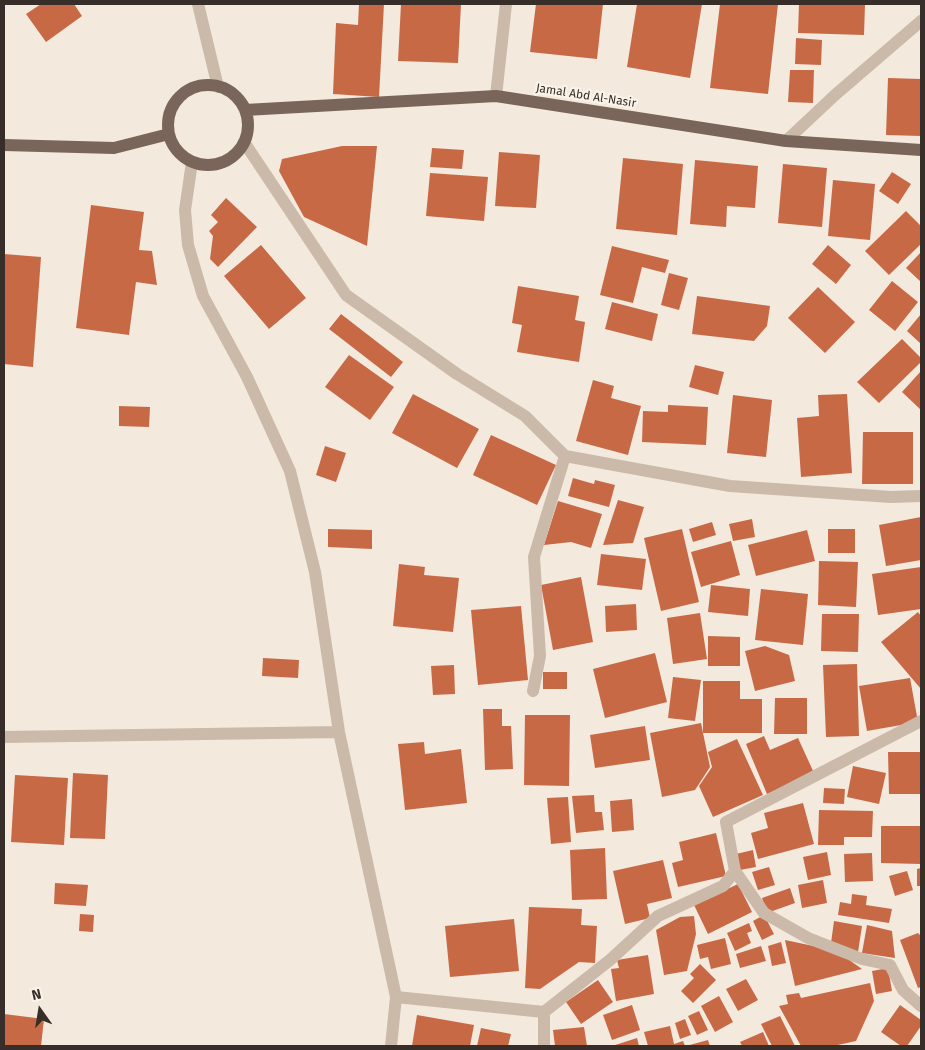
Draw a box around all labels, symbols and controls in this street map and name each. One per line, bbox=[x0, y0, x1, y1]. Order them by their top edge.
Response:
street label: Jamal Abd Al-Nasir bbox=[535, 81, 637, 111]
north arrow bbox=[15, 985, 65, 1035]
text: N bbox=[30, 986, 43, 1004]

